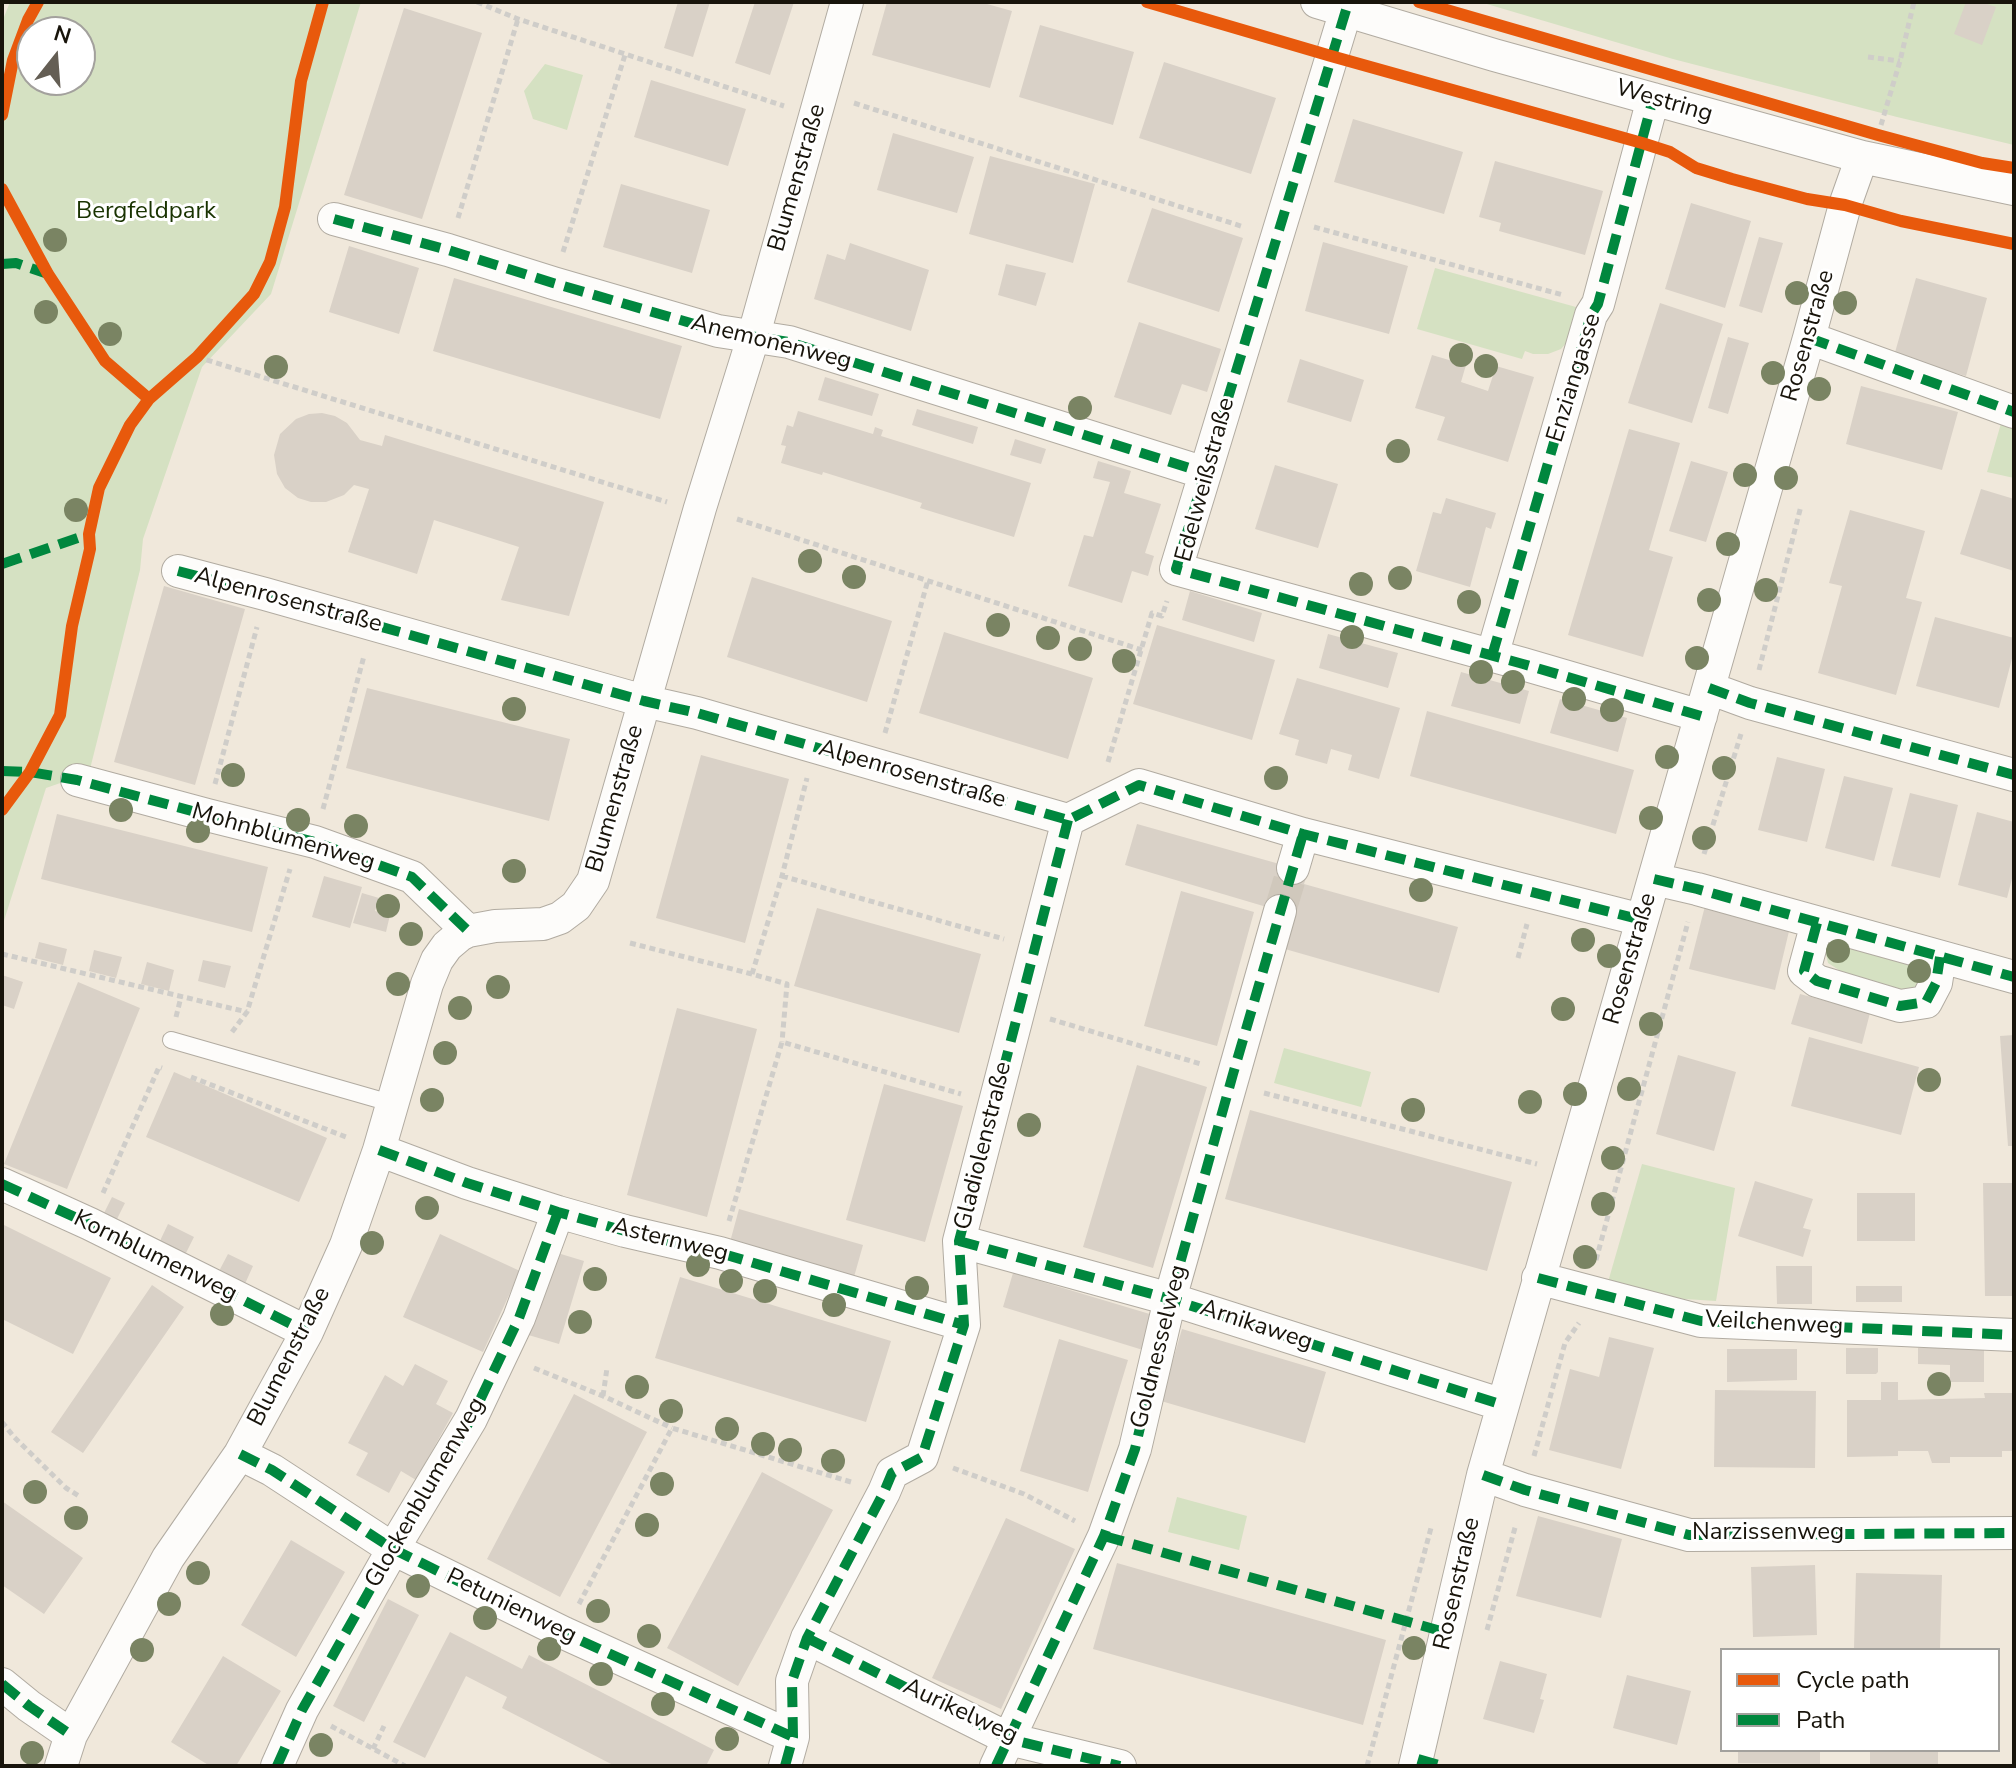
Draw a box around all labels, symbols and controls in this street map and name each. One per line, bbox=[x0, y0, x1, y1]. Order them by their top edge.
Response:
north arrow bbox=[16, 16, 96, 96]
text: N bbox=[50, 18, 75, 52]
street label: Westring bbox=[1612, 74, 1716, 130]
street label: Blumenstraße bbox=[763, 101, 833, 255]
park label: Bergfeldpark bbox=[76, 198, 216, 226]
street label: Rosenstraße bbox=[1776, 267, 1842, 405]
street label: Anemonenweg bbox=[688, 309, 854, 377]
street label: Enziangasse bbox=[1542, 310, 1608, 446]
street label: Edelweißstraße bbox=[1170, 395, 1242, 565]
street label: Alpenrosenstraße bbox=[191, 562, 385, 640]
street label: Blumenstraße bbox=[581, 722, 651, 876]
street label: Alpenrosenstraße bbox=[815, 735, 1009, 815]
street label: Mohnblumenweg bbox=[188, 798, 378, 878]
street label: Rosenstraße bbox=[1598, 890, 1664, 1028]
street label: Gladiolenstraße bbox=[949, 1059, 1019, 1233]
street label: Kornblumenweg bbox=[68, 1205, 242, 1309]
street label: Asternweg bbox=[609, 1213, 731, 1269]
street label: Goldnesselweg bbox=[1126, 1262, 1194, 1432]
street label: Blumenstraße bbox=[243, 1283, 337, 1431]
street label: Arnikaweg bbox=[1196, 1294, 1316, 1358]
street label: Veilchenweg bbox=[1704, 1306, 1844, 1342]
street label: Glockenblumenweg bbox=[360, 1393, 492, 1593]
street label: Rosenstraße bbox=[1429, 1515, 1487, 1653]
street label: Narzissenweg bbox=[1692, 1519, 1844, 1547]
street label: Petunienweg bbox=[441, 1563, 581, 1651]
legend bbox=[1720, 1648, 2000, 1752]
text: Cycle path bbox=[1796, 1664, 1910, 1696]
street label: Aurikelweg bbox=[898, 1673, 1022, 1751]
text: Path bbox=[1796, 1704, 1845, 1736]

